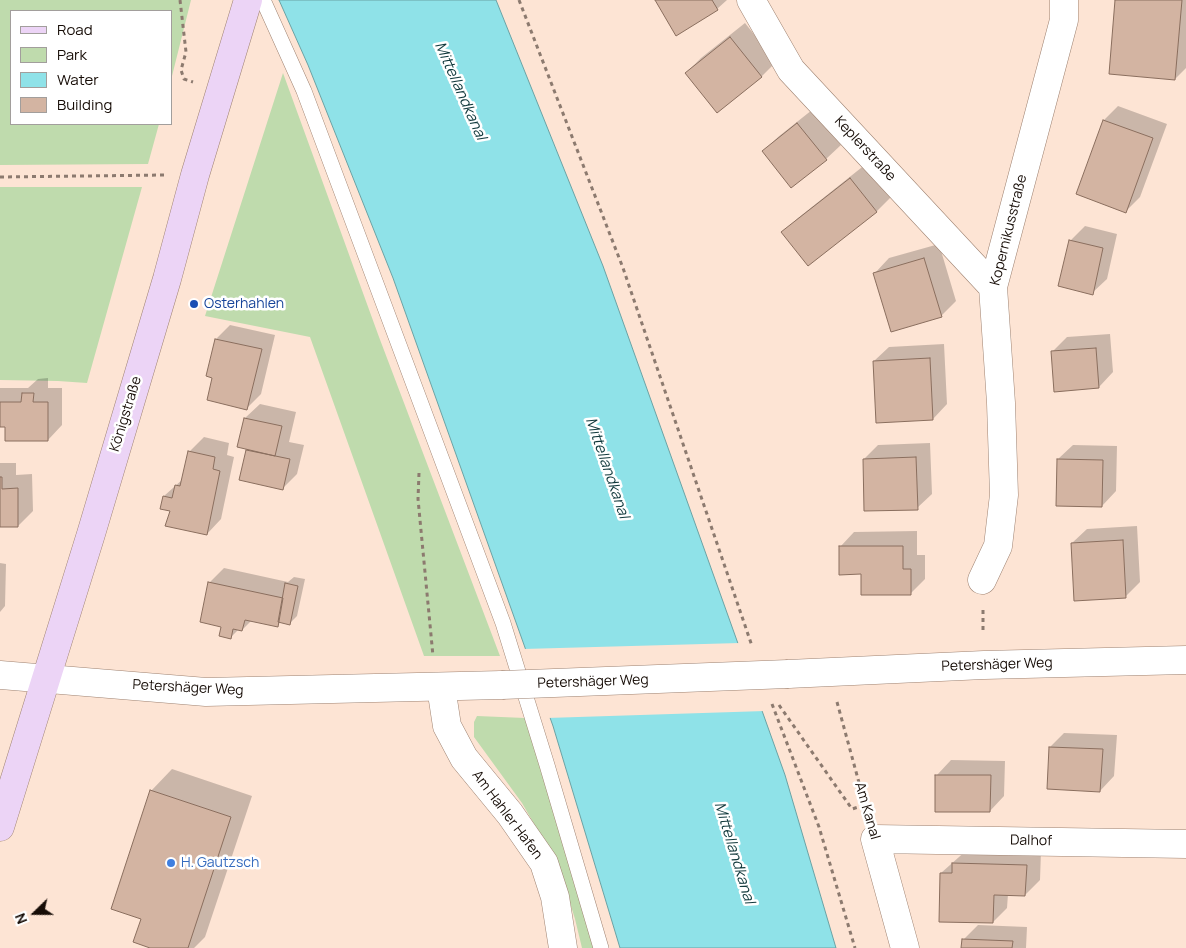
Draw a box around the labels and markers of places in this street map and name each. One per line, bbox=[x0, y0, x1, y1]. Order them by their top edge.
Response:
place label: Osterhahlen bbox=[204, 296, 284, 312]
marker: Osterhahlen bbox=[188, 298, 200, 310]
place label: H. Gautzsch bbox=[181, 855, 259, 871]
marker: H. Gautzsch bbox=[165, 857, 177, 869]

